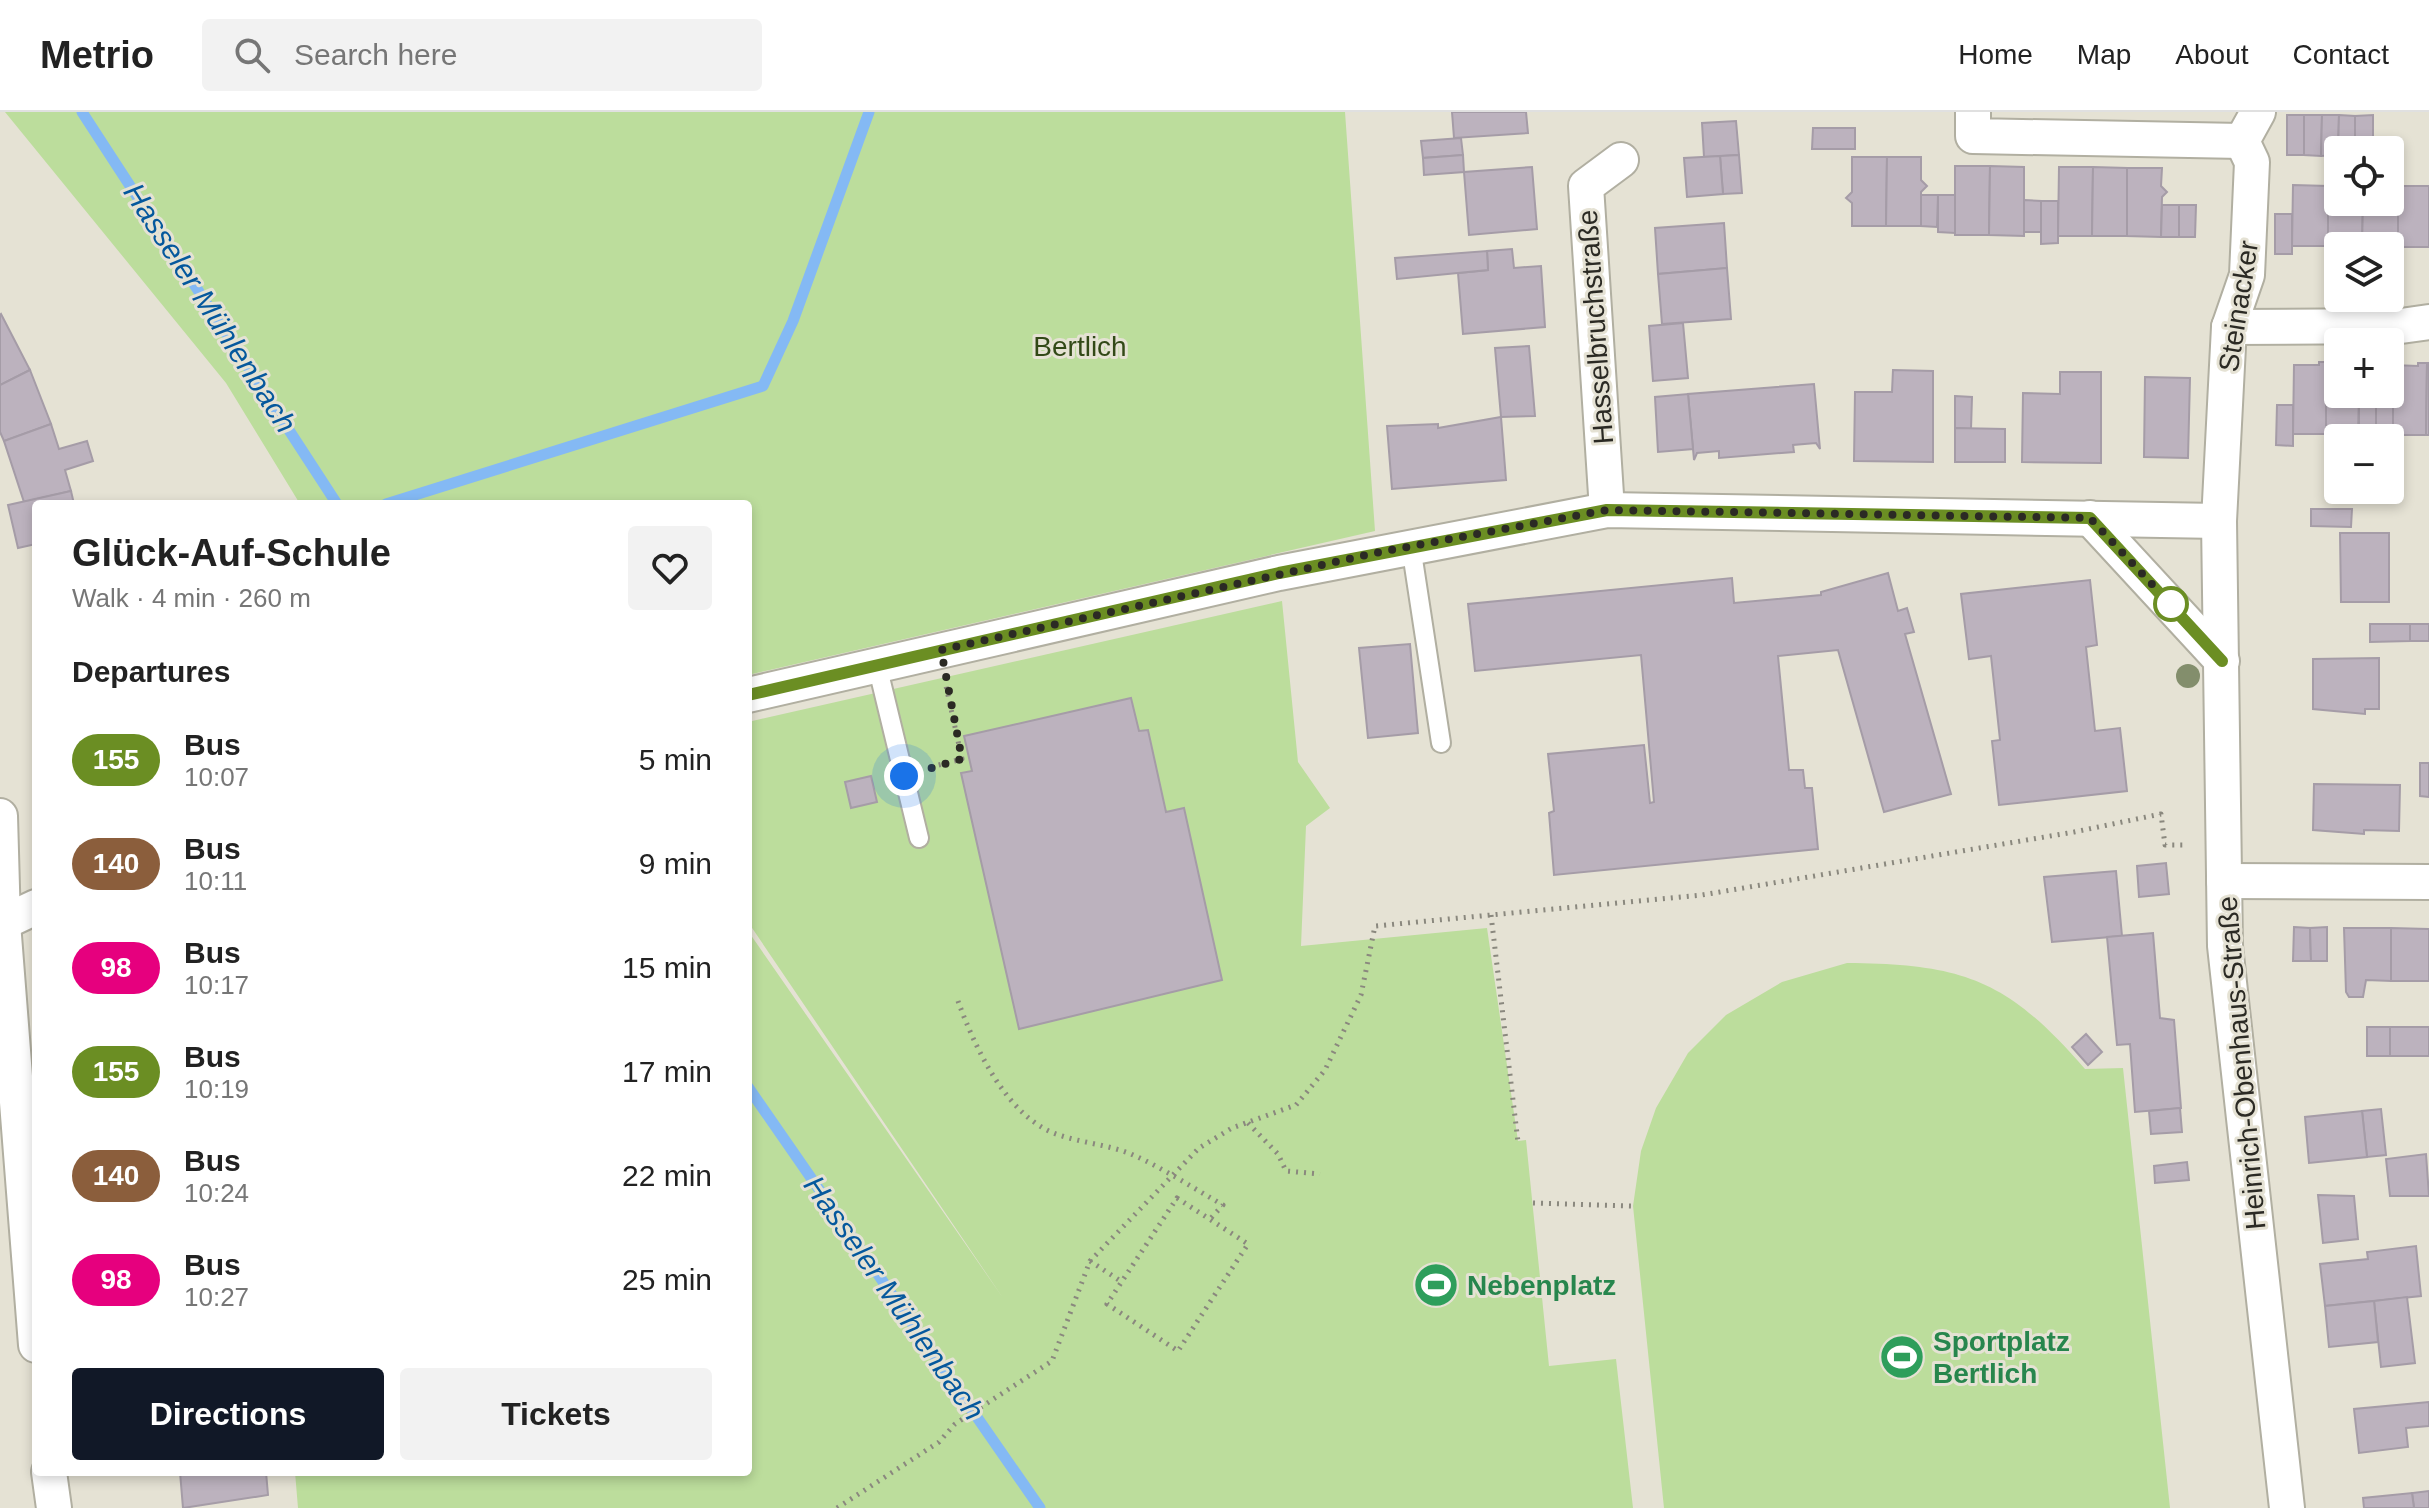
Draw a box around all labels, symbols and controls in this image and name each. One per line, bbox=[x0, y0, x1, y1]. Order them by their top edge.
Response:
search box bbox=[202, 19, 762, 91]
icon: search bbox=[230, 33, 274, 77]
text: Metrio bbox=[40, 34, 154, 76]
text: Search here bbox=[294, 38, 457, 71]
text: Home bbox=[1958, 39, 2033, 70]
text: Map bbox=[2077, 39, 2131, 70]
text: About bbox=[2175, 39, 2249, 70]
text: Contact bbox=[2293, 39, 2389, 70]
map controls bbox=[2324, 136, 2404, 504]
button: locate bbox=[2324, 136, 2404, 216]
water label: Hasseler Mühlenbach bbox=[118, 177, 303, 438]
street label: Hasselbruchstraße bbox=[1572, 209, 1619, 445]
button: layers bbox=[2324, 232, 2404, 312]
street label: Steinacker bbox=[2213, 238, 2264, 374]
button: + bbox=[2324, 328, 2404, 408]
park label: Bertlich bbox=[1033, 331, 1127, 362]
button: − bbox=[2324, 424, 2404, 504]
button: heart bbox=[628, 526, 712, 610]
text: Glück-Auf-Schule bbox=[72, 532, 391, 574]
text: Walk · 4 min · 260 m bbox=[72, 583, 311, 613]
unlabelled marker bbox=[2154, 587, 2188, 621]
text: Departures bbox=[72, 655, 230, 688]
text: Bus bbox=[184, 728, 241, 761]
text: 5 min bbox=[639, 743, 712, 776]
text: 155 bbox=[93, 744, 139, 775]
your location bbox=[884, 756, 924, 796]
text: 10:07 bbox=[184, 762, 249, 792]
text: Bus bbox=[184, 832, 241, 865]
text: 9 min bbox=[639, 847, 712, 880]
text: 140 bbox=[93, 848, 139, 879]
text: 10:11 bbox=[184, 866, 247, 896]
street label: Heinrich-Obenhaus-Straße bbox=[2211, 895, 2272, 1231]
text: Bus bbox=[184, 936, 241, 969]
text: 15 min bbox=[622, 951, 712, 984]
text: 98 bbox=[100, 952, 132, 983]
text: 10:17 bbox=[184, 970, 249, 1000]
text: Bus bbox=[184, 1040, 241, 1073]
text: 17 min bbox=[622, 1055, 712, 1088]
text: 155 bbox=[93, 1056, 139, 1087]
text: 10:19 bbox=[184, 1074, 249, 1104]
text: Bus bbox=[184, 1144, 241, 1177]
text: 22 min bbox=[622, 1159, 712, 1192]
text: 140 bbox=[93, 1160, 139, 1191]
water label: Hasseler Mühlenbach bbox=[798, 1169, 991, 1426]
text: 10:24 bbox=[184, 1178, 249, 1208]
text: Bus bbox=[184, 1248, 241, 1281]
sports icon: Nebenplatz bbox=[1412, 1261, 1460, 1309]
text: 25 min bbox=[622, 1263, 712, 1296]
text: 98 bbox=[100, 1264, 132, 1295]
place label: Nebenplatz bbox=[1467, 1270, 1616, 1301]
text: 10:27 bbox=[184, 1282, 249, 1312]
place label: Sportplatz Bertlich bbox=[1933, 1326, 2070, 1389]
sports icon: Sportplatz Bertlich bbox=[1878, 1333, 1926, 1381]
button: Directions bbox=[72, 1368, 384, 1460]
button: Tickets bbox=[400, 1368, 712, 1460]

